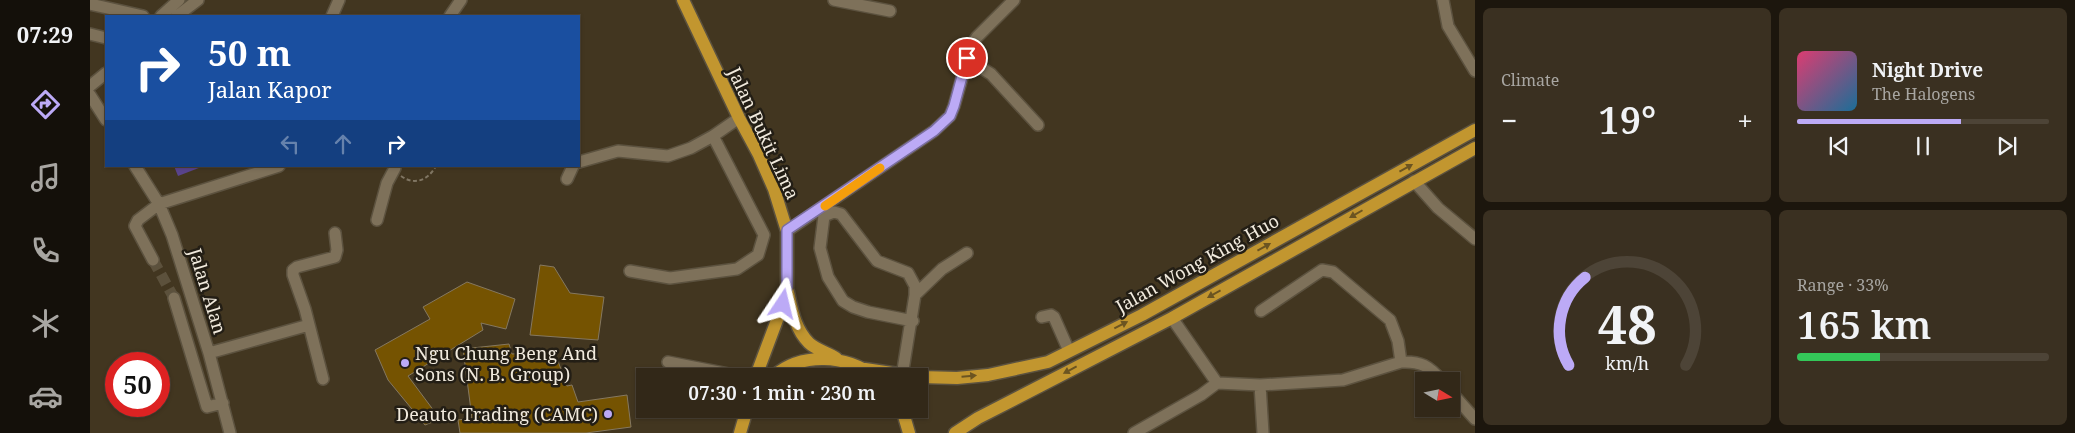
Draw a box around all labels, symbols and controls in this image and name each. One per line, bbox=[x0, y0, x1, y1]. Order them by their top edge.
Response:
text: 07:29 bbox=[17, 19, 73, 49]
text: 50 m bbox=[208, 29, 291, 76]
icon: right bbox=[125, 35, 190, 100]
pin bbox=[946, 37, 988, 79]
icon: arrive bbox=[953, 44, 981, 72]
text: Night Drive bbox=[1872, 57, 1983, 83]
street label: Jalan Bukit Lima bbox=[722, 62, 805, 203]
text: Climate bbox=[1501, 69, 1559, 91]
text: Jalan Kapor bbox=[208, 74, 332, 104]
text: The Halogens bbox=[1872, 83, 1975, 105]
icon: directions bbox=[28, 87, 63, 122]
text: 19° bbox=[1598, 93, 1656, 145]
text: − bbox=[1501, 101, 1517, 139]
text: + bbox=[1737, 101, 1753, 139]
icon: left bbox=[276, 130, 304, 158]
icon: ahead bbox=[329, 130, 357, 158]
icon: right bbox=[382, 130, 410, 158]
icon: previous bbox=[1825, 132, 1853, 160]
icon: pause bbox=[1909, 132, 1937, 160]
icon: next bbox=[1993, 132, 2021, 160]
icon: music bbox=[28, 160, 63, 195]
one-way arrow bbox=[1399, 164, 1412, 173]
street label: Jalan Wong King Huo bbox=[1110, 208, 1283, 318]
one-way arrow bbox=[1349, 210, 1362, 219]
icon: phone bbox=[28, 233, 63, 268]
one-way arrow bbox=[1257, 243, 1270, 252]
street label: Jalan Alan bbox=[183, 244, 233, 337]
text: Range · 33% bbox=[1797, 274, 1889, 296]
position arrow bbox=[756, 277, 808, 329]
text: 48 bbox=[1598, 288, 1656, 359]
one-way arrow bbox=[1208, 290, 1221, 299]
text: 165 km bbox=[1797, 298, 1931, 350]
icon: climate bbox=[28, 306, 63, 341]
one-way arrow bbox=[1114, 321, 1128, 329]
place label: Ngu Chung Beng And Sons (N. B. Group) bbox=[415, 341, 597, 386]
text: km/h bbox=[1605, 351, 1649, 375]
speed limit sign: 50 bbox=[105, 352, 170, 417]
marker: Ngu Chung Beng And Sons (N. B. Group) bbox=[399, 357, 411, 369]
one-way arrow bbox=[1063, 366, 1078, 374]
one-way arrow bbox=[961, 372, 977, 380]
north arrow bbox=[1415, 372, 1460, 418]
map controls bbox=[1415, 372, 1460, 417]
icon: car bbox=[28, 379, 63, 414]
text: 07:30 · 1 min · 230 m bbox=[688, 380, 876, 406]
place label: Deauto Trading (CAMC) bbox=[396, 402, 598, 426]
marker: Deauto Trading (CAMC) bbox=[602, 408, 614, 420]

